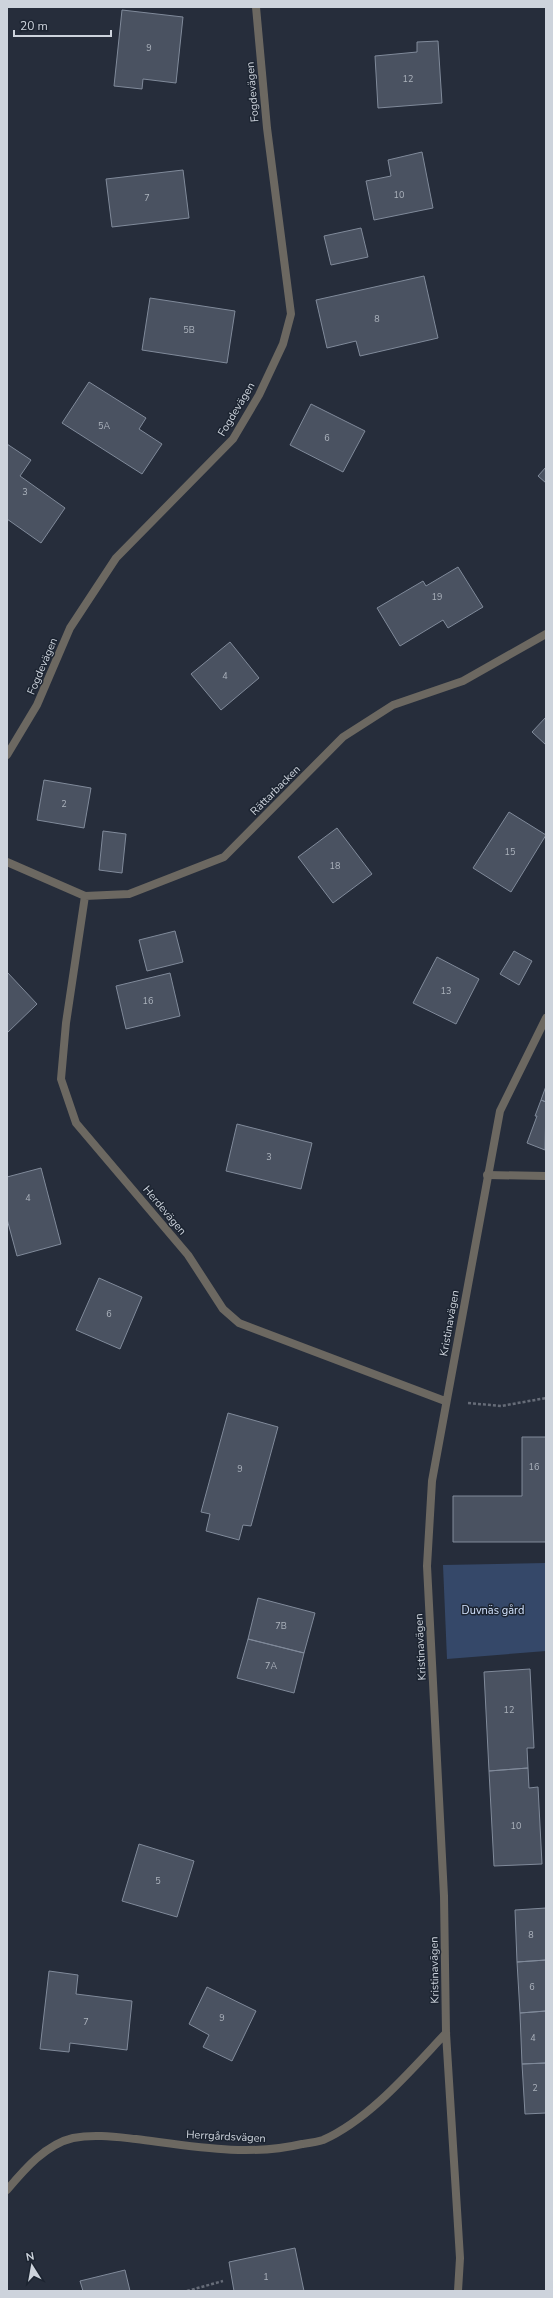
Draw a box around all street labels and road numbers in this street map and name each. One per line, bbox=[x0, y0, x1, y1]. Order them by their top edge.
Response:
street label: Fogdevägen bbox=[242, 61, 263, 123]
street label: Fogdevägen bbox=[214, 379, 258, 439]
street label: Fogdevägen bbox=[24, 635, 61, 697]
street label: Rättarbacken bbox=[247, 762, 304, 819]
street label: Herdevägen bbox=[140, 1182, 190, 1238]
street label: Kristinavägen bbox=[436, 1289, 463, 1357]
street label: Kristinavägen bbox=[411, 1613, 430, 1681]
street label: Kristinavägen bbox=[426, 1936, 443, 2004]
street label: Herrgårdsvägen bbox=[186, 2127, 266, 2146]

